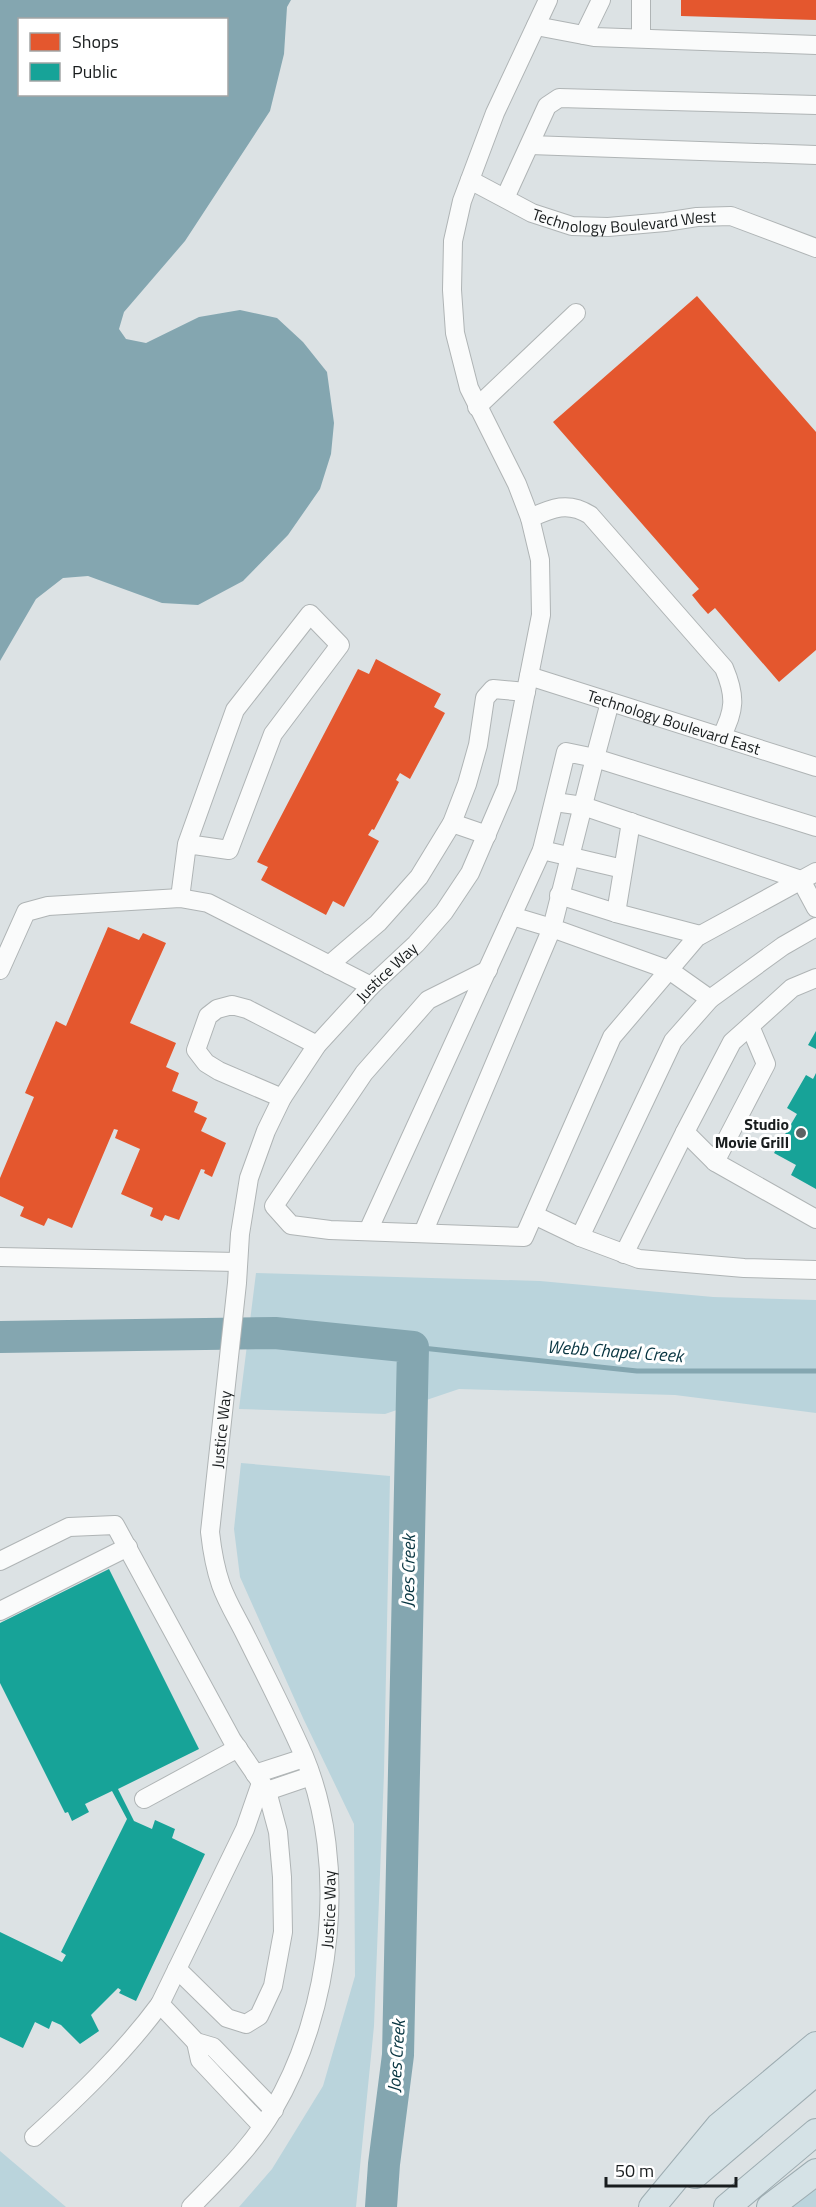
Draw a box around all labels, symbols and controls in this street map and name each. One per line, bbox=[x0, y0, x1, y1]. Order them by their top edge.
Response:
legend bbox=[18, 18, 228, 96]
text: Shops bbox=[72, 28, 119, 55]
text: Public bbox=[72, 58, 118, 85]
street label: Technology Boulevard West bbox=[529, 202, 717, 239]
street label: Technology Boulevard East bbox=[584, 683, 764, 761]
street label: Justice Way bbox=[350, 936, 423, 1007]
place label: Studio Movie Grill bbox=[715, 1112, 789, 1154]
marker: Studio Movie Grill bbox=[794, 1126, 808, 1140]
water label: Webb Chapel Creek bbox=[546, 1333, 686, 1369]
street label: Justice Way bbox=[205, 1389, 237, 1469]
water label: Joes Creek bbox=[394, 1532, 422, 1608]
street label: Justice Way bbox=[314, 1869, 342, 1949]
water label: Joes Creek bbox=[380, 2017, 412, 2093]
scale bar bbox=[606, 2150, 736, 2188]
text: 50 m bbox=[615, 2157, 654, 2184]

